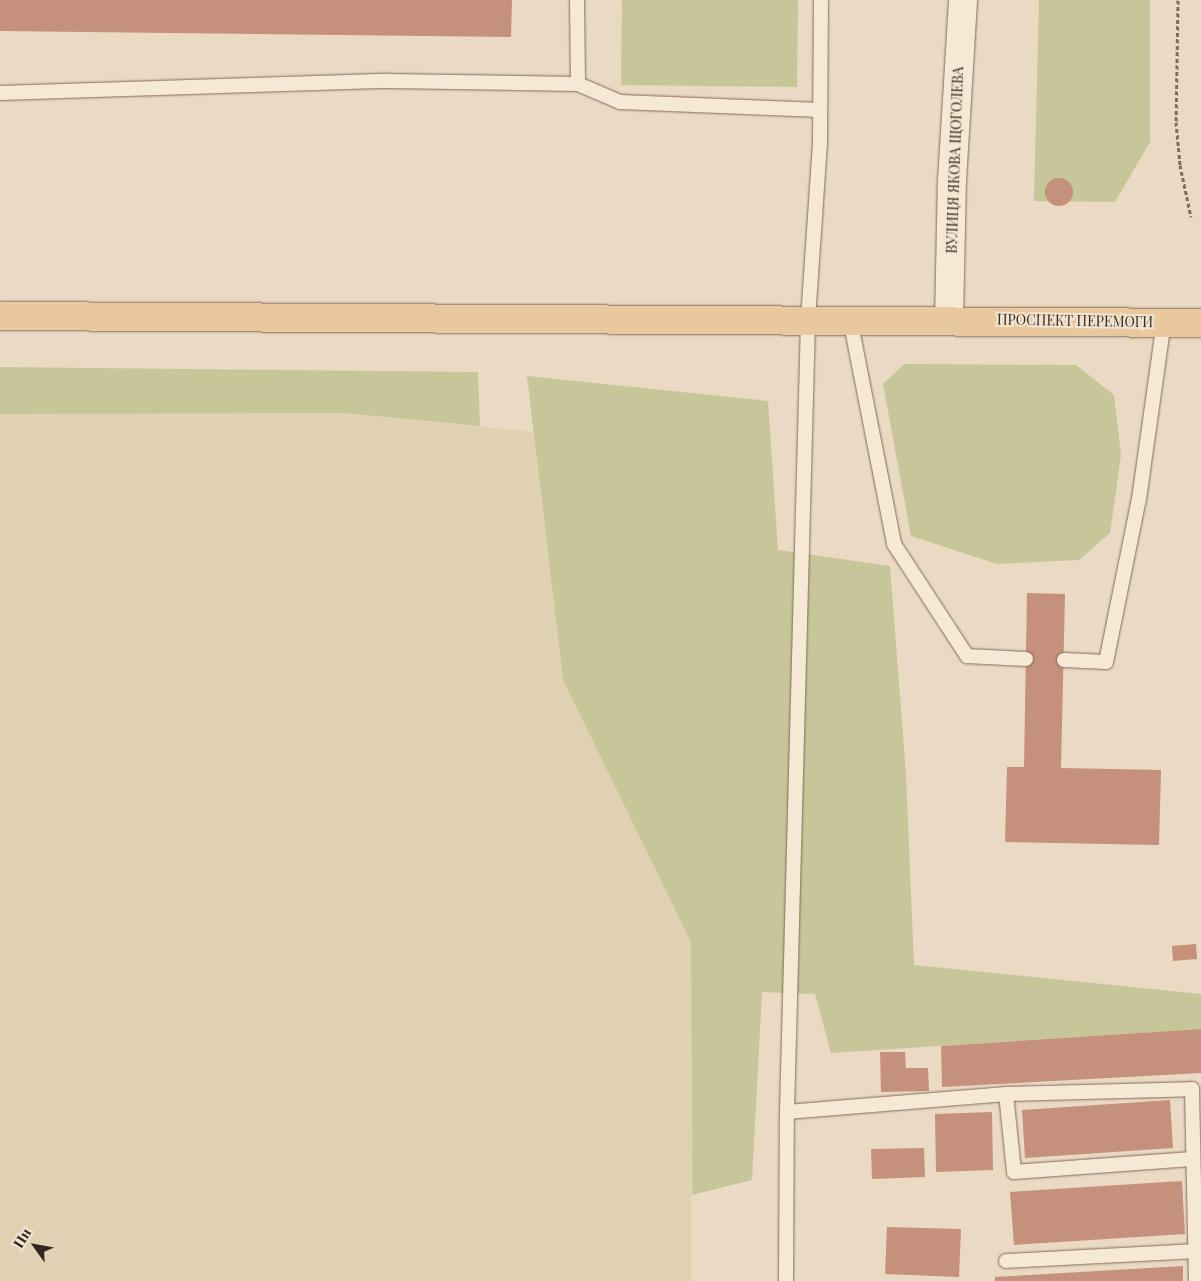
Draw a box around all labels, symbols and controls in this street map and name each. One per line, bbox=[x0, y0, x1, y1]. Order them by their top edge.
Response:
street label: ВУЛИЦЯ ЯКОВА ЩОГОЛЕВА bbox=[943, 66, 967, 254]
street label: ПРОСПЕКТ ПЕРЕМОГИ bbox=[997, 311, 1153, 331]
north arrow bbox=[10, 1221, 60, 1271]
text: Пн bbox=[8, 1224, 35, 1251]

